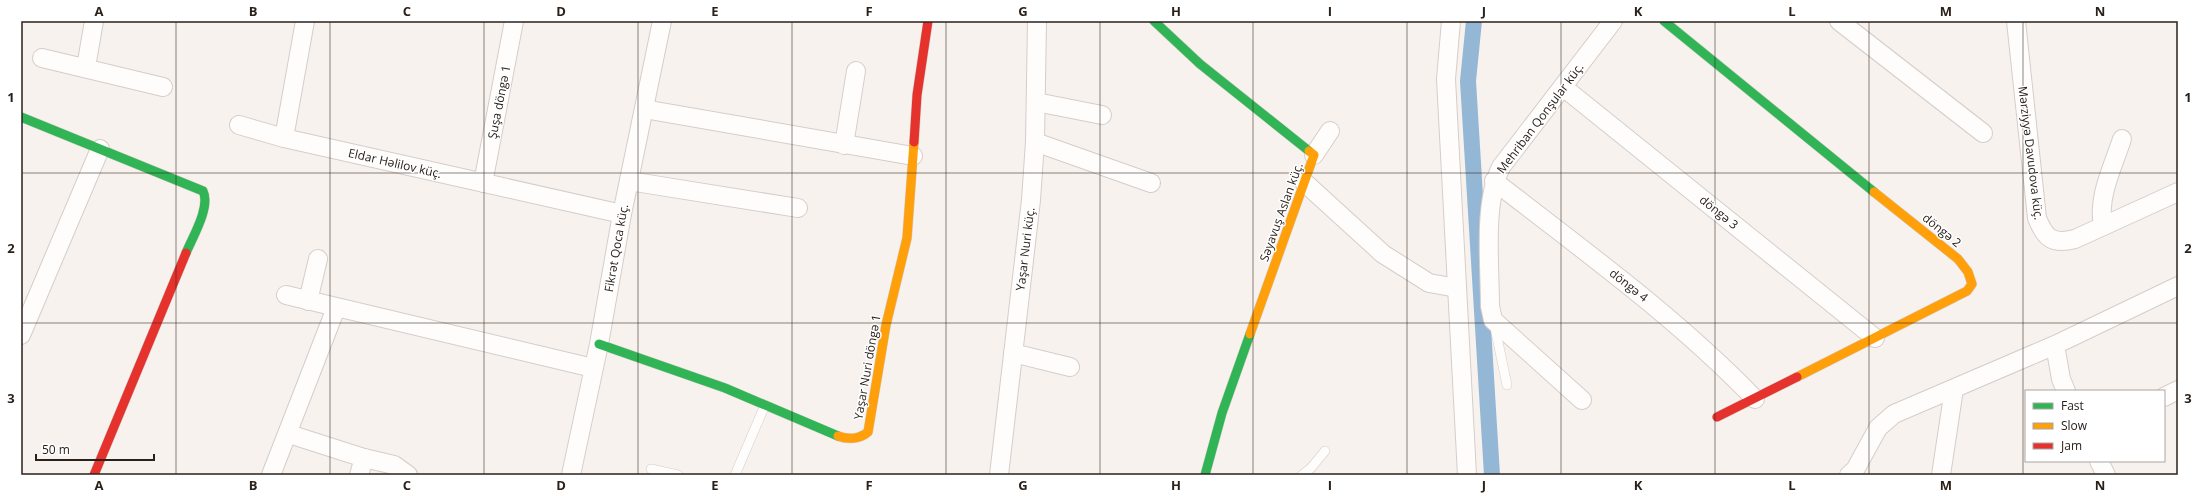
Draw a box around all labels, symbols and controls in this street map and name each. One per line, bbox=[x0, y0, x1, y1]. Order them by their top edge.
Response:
text: A bbox=[95, 2, 104, 20]
text: B bbox=[249, 2, 258, 20]
text: C bbox=[403, 2, 411, 20]
text: D bbox=[556, 2, 566, 20]
text: E bbox=[711, 2, 719, 20]
text: F bbox=[865, 2, 873, 20]
text: G bbox=[1018, 2, 1028, 20]
text: H bbox=[1171, 2, 1181, 20]
text: I bbox=[1328, 2, 1332, 20]
text: J bbox=[1481, 2, 1486, 20]
text: K bbox=[1634, 2, 1643, 20]
text: L bbox=[1788, 2, 1796, 20]
text: M bbox=[1940, 2, 1952, 20]
text: N bbox=[2095, 2, 2105, 20]
street label: Mehriban Qonşular küç. bbox=[1493, 59, 1587, 177]
street label: Şuşa döngə 1 bbox=[484, 64, 514, 140]
street label: Mərziyyə Davudova küç. bbox=[2014, 85, 2048, 221]
text: 1 bbox=[7, 88, 15, 106]
text: 1 bbox=[2184, 88, 2192, 106]
street label: Eldar Həlilov küç. bbox=[347, 144, 443, 182]
street label: Səyavuş Aslan küç. bbox=[1255, 160, 1307, 264]
street label: döngə 3 bbox=[1696, 191, 1742, 233]
street label: Fikrət Qoca küç. bbox=[600, 203, 632, 293]
street label: Yaşar Nuri küç. bbox=[1011, 206, 1039, 292]
street label: döngə 2 bbox=[1919, 209, 1965, 251]
text: 2 bbox=[7, 239, 15, 257]
text: 2 bbox=[2184, 239, 2192, 257]
street label: döngə 4 bbox=[1606, 264, 1652, 306]
street label: Yaşar Nuri döngə 1 bbox=[849, 313, 885, 421]
text: 3 bbox=[7, 389, 15, 407]
text: 3 bbox=[2184, 389, 2192, 407]
legend bbox=[2025, 390, 2165, 462]
text: Fast bbox=[2061, 397, 2084, 414]
text: Slow bbox=[2061, 417, 2088, 434]
scale bar bbox=[36, 436, 154, 462]
text: Jam bbox=[2060, 437, 2082, 454]
text: 50 m bbox=[42, 441, 70, 458]
text: A bbox=[95, 476, 104, 494]
text: B bbox=[249, 476, 258, 494]
text: C bbox=[403, 476, 411, 494]
text: D bbox=[556, 476, 566, 494]
text: E bbox=[711, 476, 719, 494]
text: F bbox=[865, 476, 873, 494]
text: G bbox=[1018, 476, 1028, 494]
text: H bbox=[1171, 476, 1181, 494]
text: I bbox=[1328, 476, 1332, 494]
text: J bbox=[1481, 476, 1486, 494]
text: K bbox=[1634, 476, 1643, 494]
text: L bbox=[1788, 476, 1796, 494]
text: M bbox=[1940, 476, 1952, 494]
text: N bbox=[2095, 476, 2105, 494]

